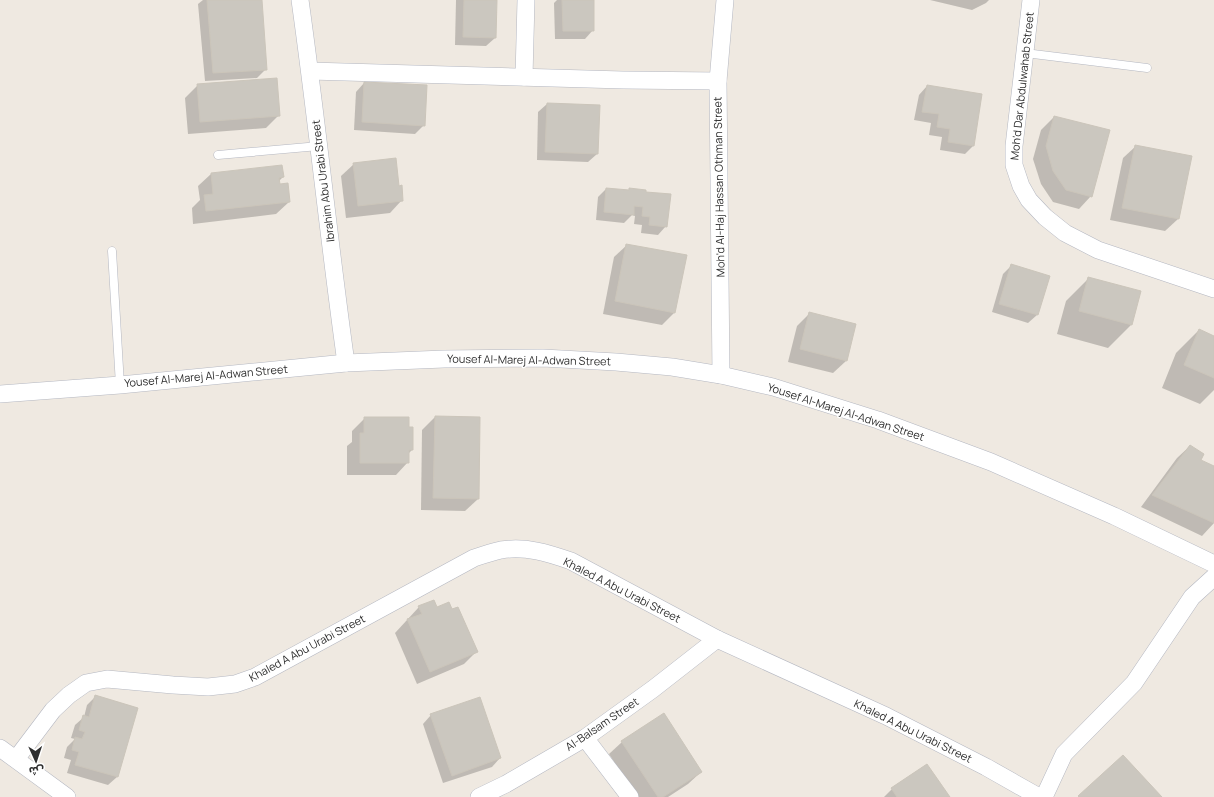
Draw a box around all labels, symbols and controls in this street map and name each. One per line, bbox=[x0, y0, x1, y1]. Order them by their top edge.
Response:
street label: Moh'd Dar Abdulwahab Street bbox=[1006, 11, 1037, 161]
street label: Moh'd Al-Haj Hassan Othman Street bbox=[709, 97, 728, 277]
street label: Ibrahim Abu Urabi Street bbox=[308, 119, 337, 243]
street label: Yousef Al-Marej Al-Adwan Street bbox=[447, 351, 611, 368]
street label: Yousef Al-Marej Al-Adwan Street bbox=[124, 361, 288, 390]
street label: Yousef Al-Marej Al-Adwan Street bbox=[766, 379, 926, 444]
street label: Khaled A Abu Urabi Street bbox=[561, 553, 683, 626]
street label: Khaled A Abu Urabi Street bbox=[246, 611, 367, 685]
street label: Al-Balsam Street bbox=[562, 694, 641, 754]
street label: Khaled A Abu Urabi Street bbox=[852, 695, 975, 766]
north arrow bbox=[16, 741, 56, 781]
text: ش bbox=[29, 764, 44, 779]

